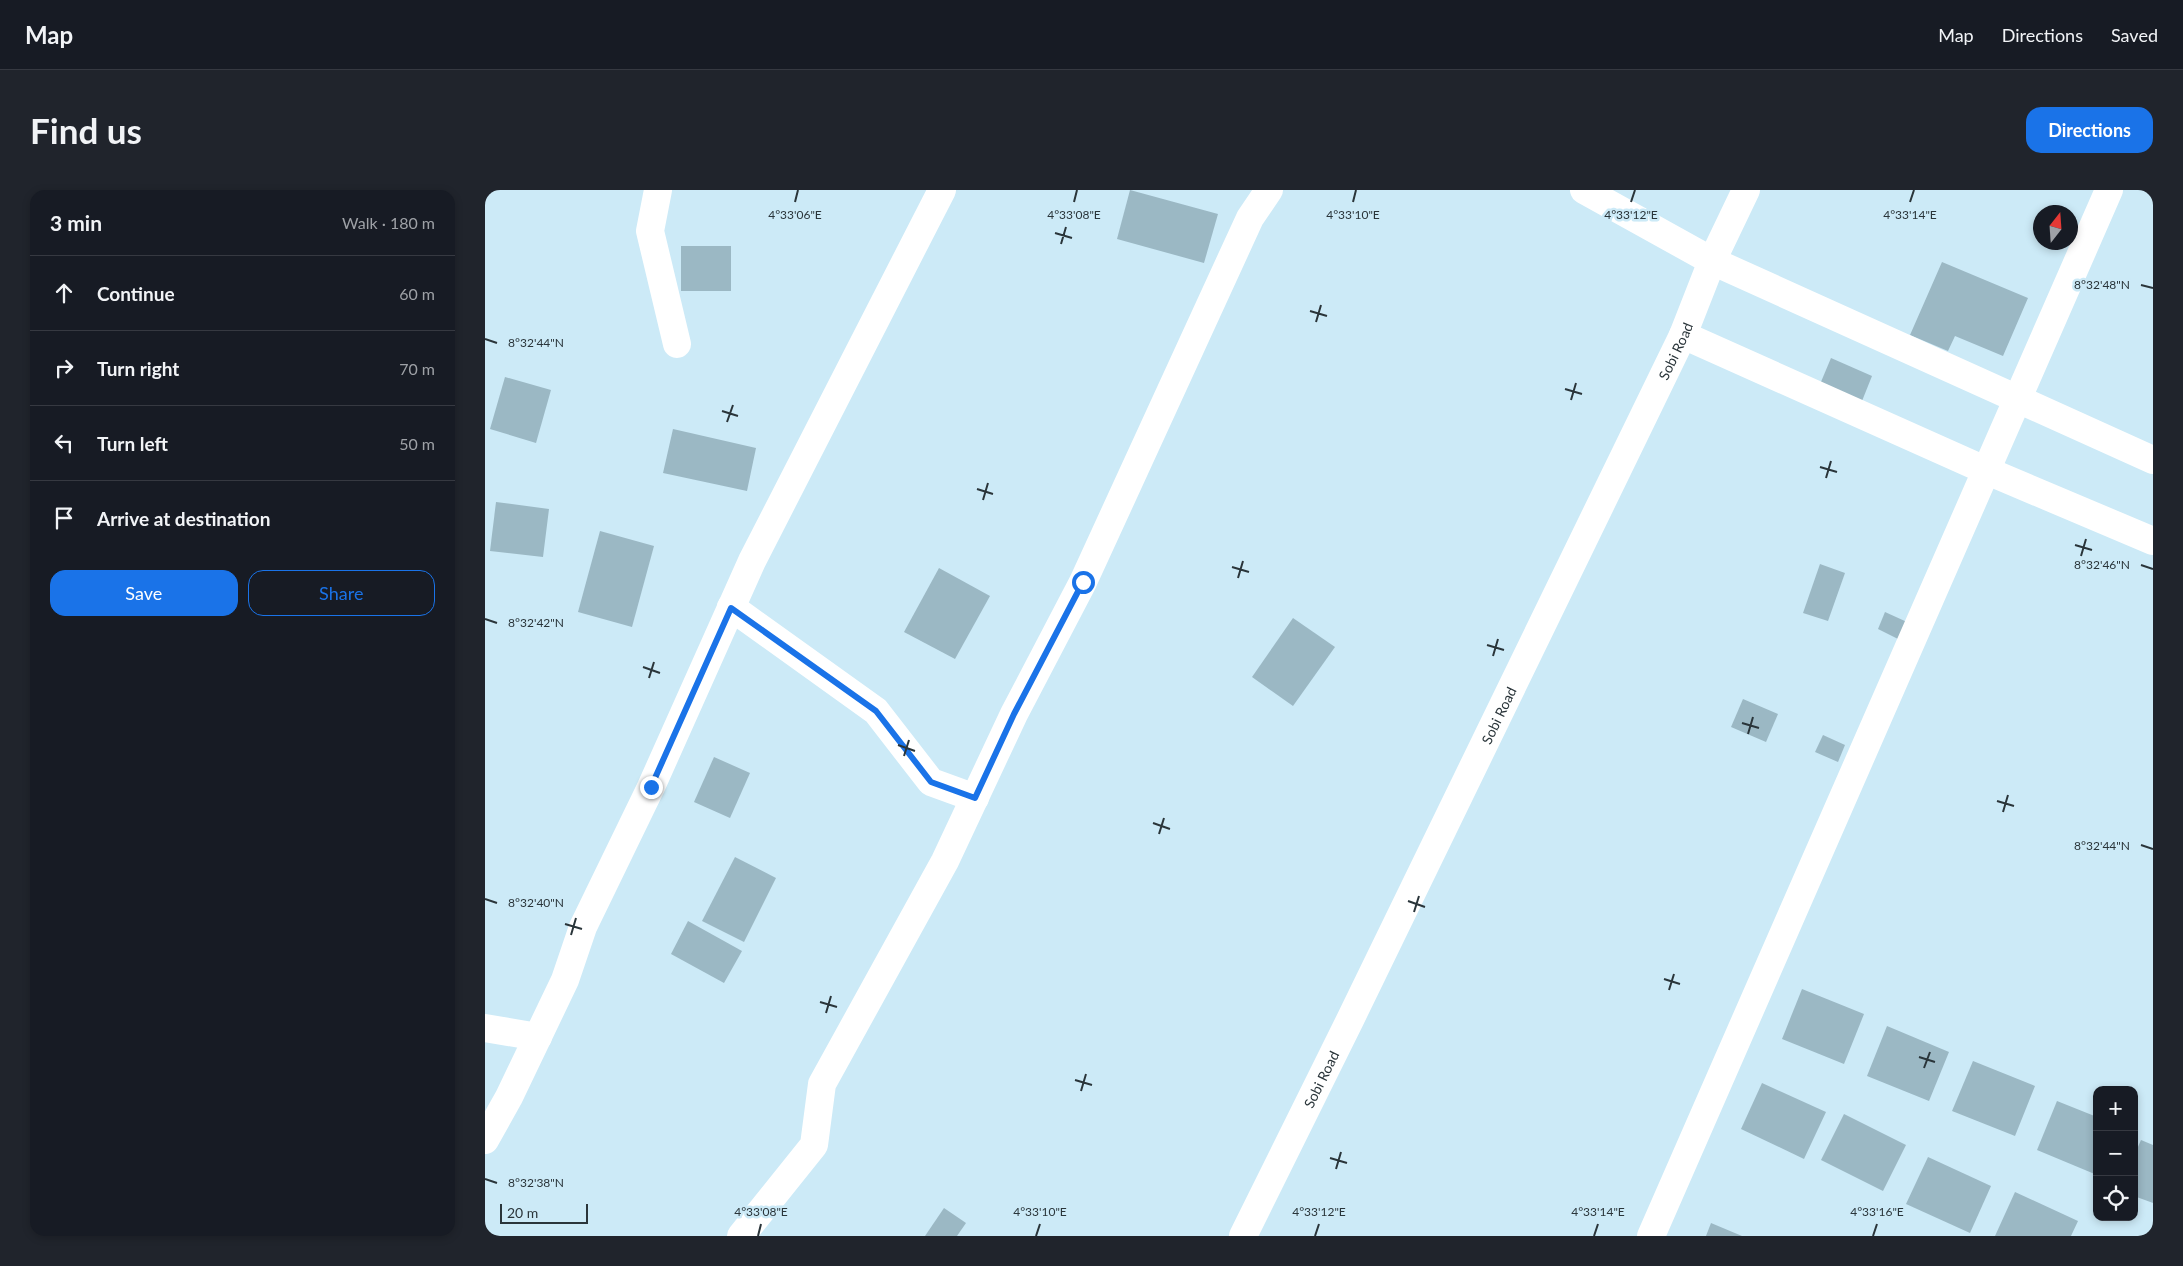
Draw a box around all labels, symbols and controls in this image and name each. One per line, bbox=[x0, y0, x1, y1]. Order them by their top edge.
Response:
text: Map bbox=[25, 20, 73, 49]
text: Map bbox=[1938, 24, 1974, 46]
text: Directions bbox=[2002, 24, 2083, 46]
text: Saved bbox=[2111, 24, 2158, 46]
button: Directions bbox=[2026, 107, 2153, 153]
text: Find us bbox=[30, 109, 142, 151]
north arrow bbox=[2033, 205, 2078, 250]
text: 4°33'06"E bbox=[768, 207, 822, 222]
text: 4°33'08"E bbox=[1047, 207, 1101, 222]
text: 4°33'10"E bbox=[1326, 207, 1380, 222]
text: 4°33'12"E bbox=[1604, 207, 1658, 222]
text: 4°33'14"E bbox=[1883, 207, 1937, 222]
text: 3 min bbox=[50, 210, 102, 235]
text: Walk · 180 m bbox=[342, 213, 435, 232]
text: 8°32'48"N bbox=[2074, 277, 2130, 292]
icon: ahead bbox=[50, 279, 78, 307]
text: Continue bbox=[97, 282, 175, 305]
text: 60 m bbox=[399, 284, 435, 303]
street label: Sobi Road bbox=[1654, 320, 1696, 382]
text: 8°32'44"N bbox=[508, 335, 564, 350]
icon: right bbox=[50, 354, 78, 382]
text: Turn right bbox=[97, 357, 179, 380]
text: 70 m bbox=[399, 359, 435, 378]
icon: left bbox=[50, 429, 78, 457]
text: Turn left bbox=[97, 432, 168, 455]
text: 50 m bbox=[399, 434, 435, 453]
icon: arrive bbox=[50, 504, 78, 532]
text: Arrive at destination bbox=[97, 507, 270, 530]
text: 8°32'46"N bbox=[2074, 557, 2130, 572]
button: Save bbox=[50, 570, 238, 616]
button: Share bbox=[248, 570, 435, 616]
route start bbox=[1072, 571, 1095, 594]
text: 8°32'42"N bbox=[508, 615, 564, 630]
street label: Sobi Road bbox=[1477, 684, 1519, 746]
route end bbox=[640, 776, 663, 799]
text: 8°32'44"N bbox=[2074, 838, 2130, 853]
text: 8°32'40"N bbox=[508, 895, 564, 910]
street label: Sobi Road bbox=[1299, 1048, 1342, 1110]
map controls bbox=[2093, 1086, 2138, 1221]
button: + bbox=[2093, 1086, 2138, 1131]
button: − bbox=[2093, 1131, 2138, 1176]
text: 8°32'38"N bbox=[508, 1175, 564, 1190]
button: locate bbox=[2093, 1176, 2138, 1221]
scale bar bbox=[500, 1201, 587, 1224]
text: 20 m bbox=[507, 1204, 538, 1221]
text: 4°33'08"E bbox=[734, 1204, 788, 1219]
text: 4°33'10"E bbox=[1013, 1204, 1067, 1219]
text: 4°33'12"E bbox=[1292, 1204, 1346, 1219]
text: 4°33'14"E bbox=[1571, 1204, 1625, 1219]
text: 4°33'16"E bbox=[1850, 1204, 1904, 1219]

